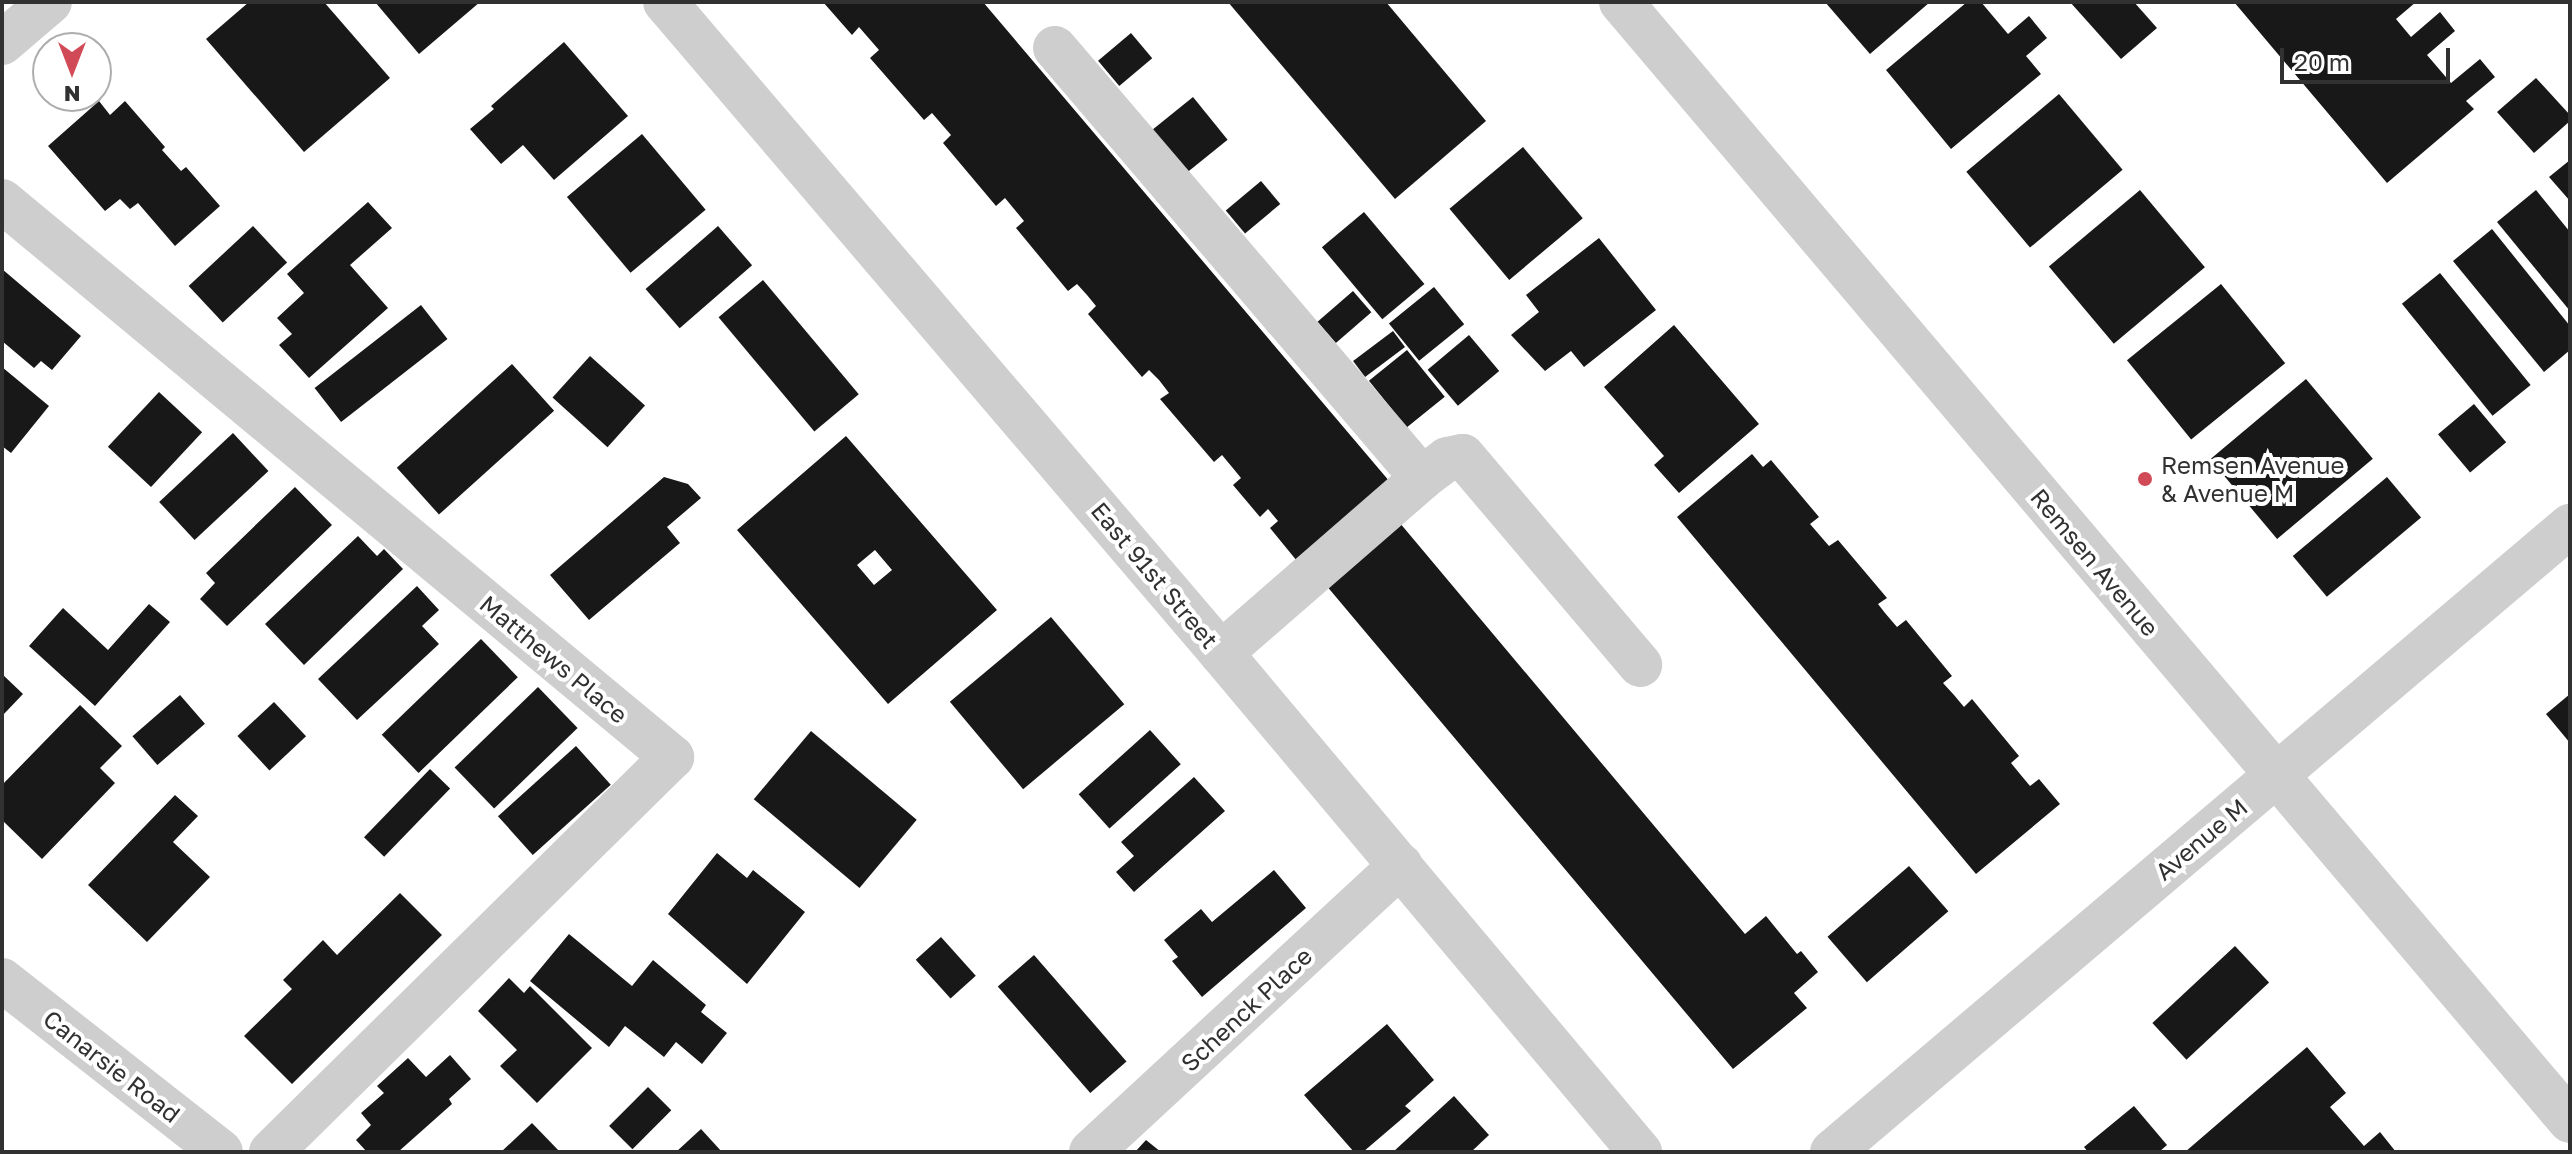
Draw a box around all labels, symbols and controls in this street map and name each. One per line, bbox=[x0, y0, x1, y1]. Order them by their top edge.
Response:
north arrow bbox=[32, 32, 112, 112]
scale bar bbox=[2284, 32, 2454, 82]
text: 20 m bbox=[2294, 47, 2350, 76]
text: N bbox=[64, 81, 80, 108]
place label: Remsen Avenue & Avenue M bbox=[2161, 451, 2344, 507]
marker: Remsen Avenue & Avenue M bbox=[2136, 470, 2154, 488]
street label: Remsen Avenue bbox=[2025, 483, 2165, 641]
street label: East 91st Street bbox=[1086, 496, 1224, 654]
street label: Matthews Place bbox=[474, 589, 634, 729]
street label: Avenue M bbox=[2149, 792, 2253, 886]
street label: Schenck Place bbox=[1175, 941, 1317, 1077]
street label: Canarsie Road bbox=[38, 1004, 186, 1128]

